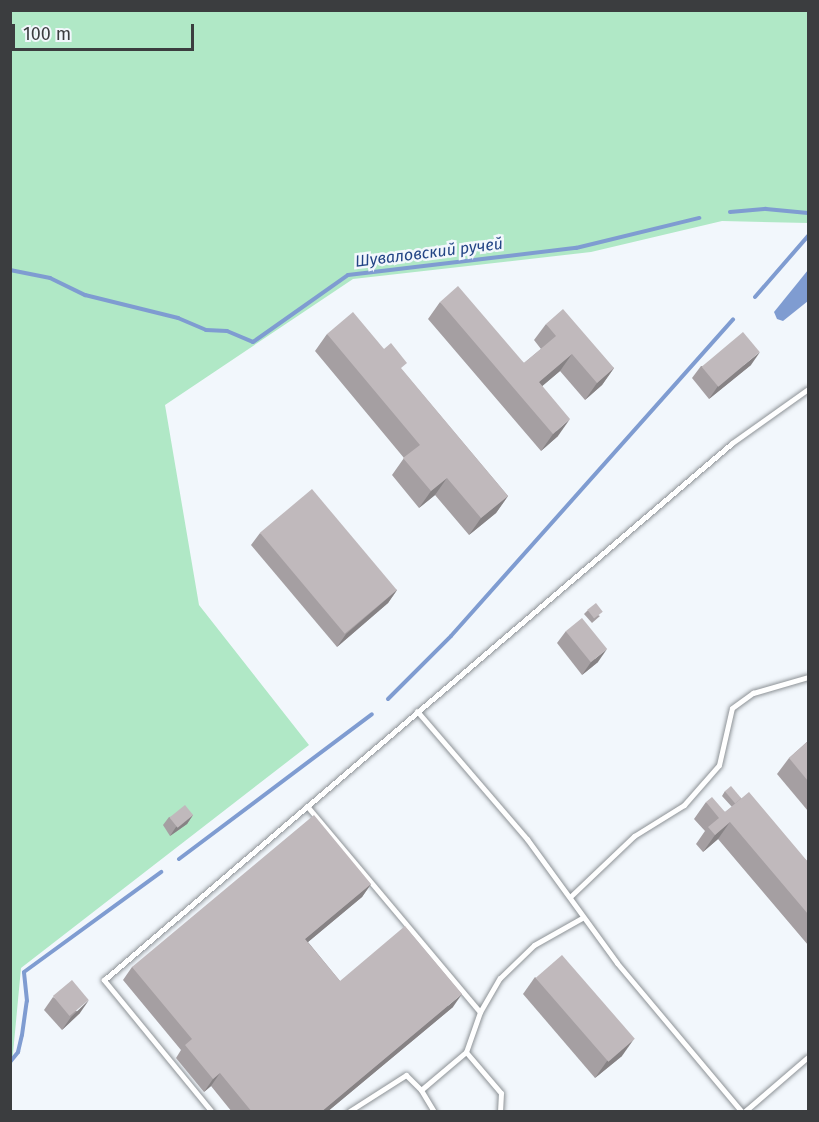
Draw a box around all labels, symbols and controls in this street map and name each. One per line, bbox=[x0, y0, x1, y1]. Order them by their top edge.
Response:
scale bar bbox=[15, 12, 196, 50]
text: 100 m bbox=[23, 23, 71, 45]
water label: Шуваловский ручей bbox=[354, 234, 504, 272]

